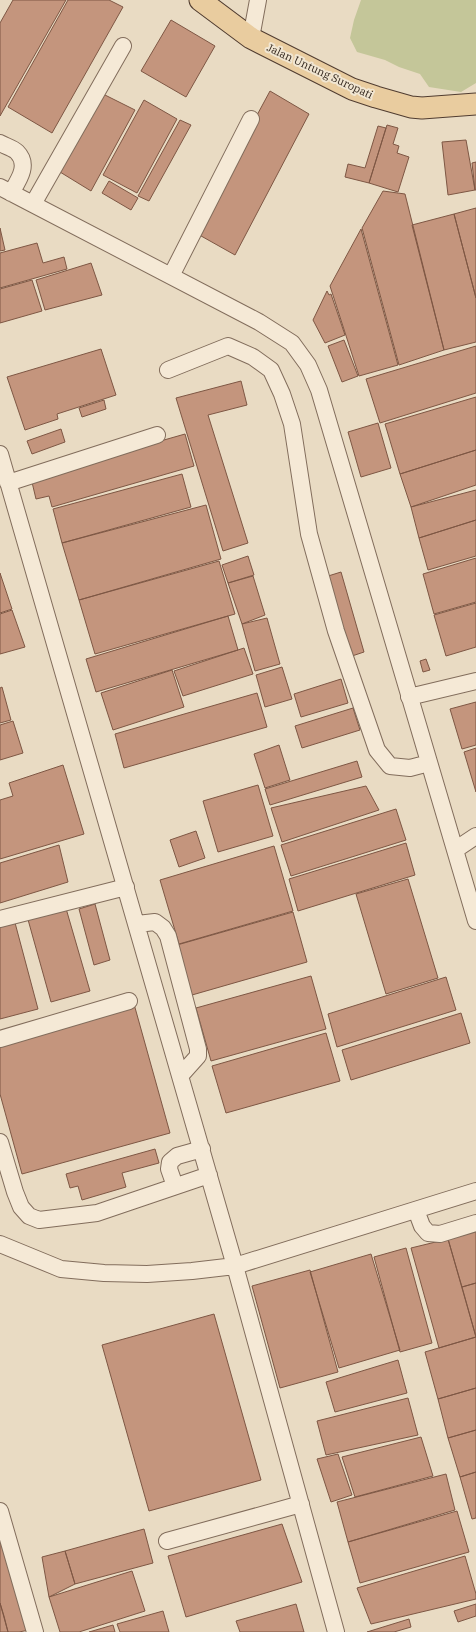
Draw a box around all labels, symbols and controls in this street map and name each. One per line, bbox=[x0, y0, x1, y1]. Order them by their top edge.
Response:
street label: Jalan Untung Suropati bbox=[265, 40, 376, 102]

